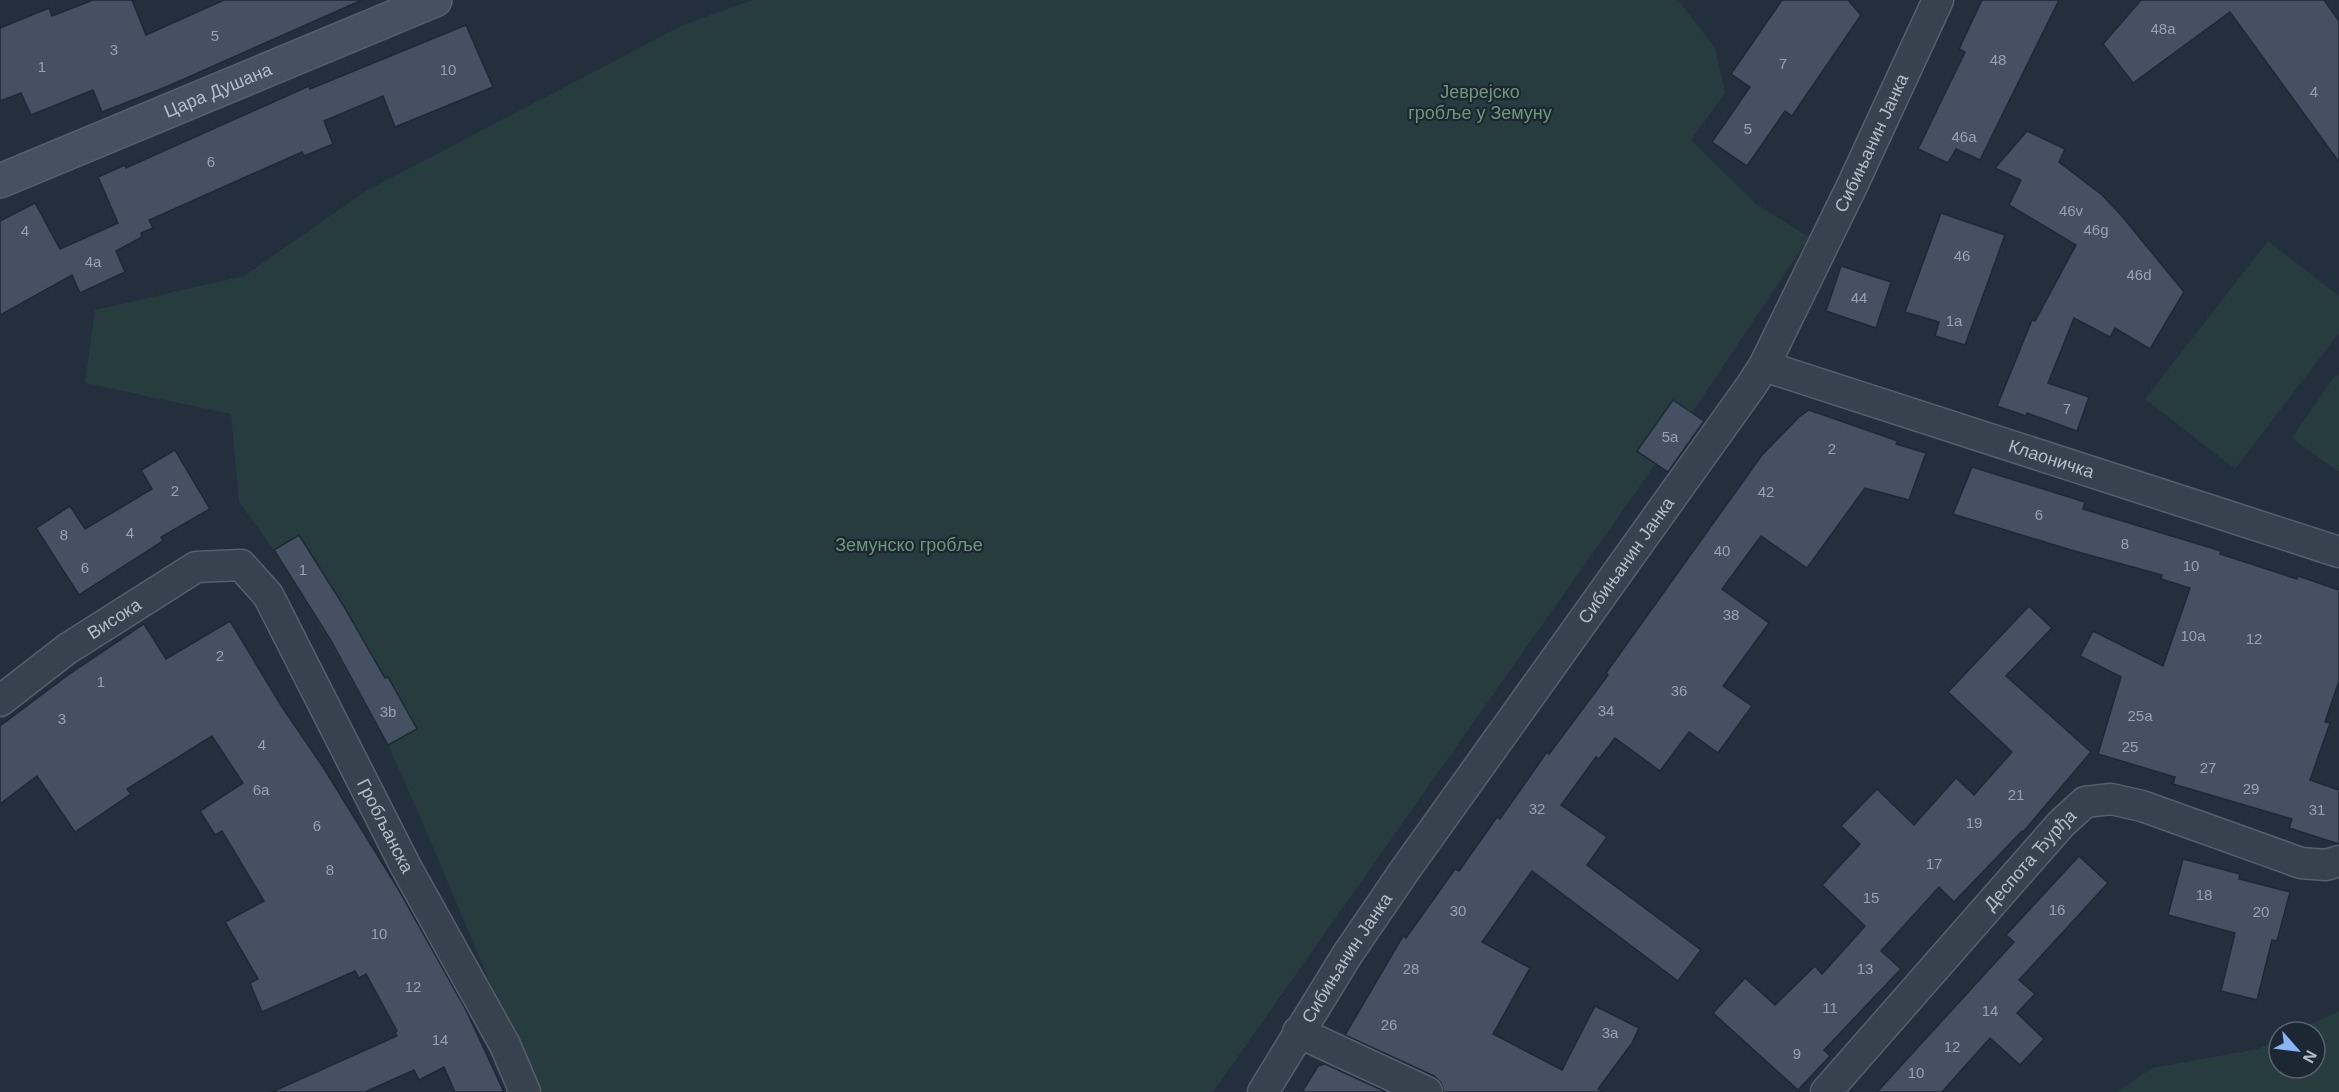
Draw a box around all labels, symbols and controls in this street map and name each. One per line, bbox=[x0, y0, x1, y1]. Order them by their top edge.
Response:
house number: 48a bbox=[2150, 20, 2176, 37]
house number: 5 bbox=[211, 27, 219, 44]
house number: 3 bbox=[110, 41, 118, 58]
house number: 48 bbox=[1990, 51, 2006, 68]
house number: 7 bbox=[1779, 55, 1787, 72]
house number: 1 bbox=[38, 58, 46, 75]
street label: Цара Душана bbox=[161, 59, 276, 122]
house number: 10 bbox=[440, 61, 456, 78]
street label: Сибињанин Јанка bbox=[1831, 70, 1913, 215]
park label: Јеврејско гробље у Земуну bbox=[1408, 82, 1552, 123]
house number: 4 bbox=[2310, 83, 2318, 100]
house number: 5 bbox=[1744, 120, 1752, 137]
house number: 46a bbox=[1951, 128, 1977, 145]
house number: 6 bbox=[207, 153, 215, 170]
house number: 46v bbox=[2059, 202, 2084, 219]
house number: 46g bbox=[2083, 221, 2109, 238]
house number: 4 bbox=[21, 222, 29, 239]
house number: 46 bbox=[1954, 247, 1970, 264]
house number: 4a bbox=[85, 253, 102, 270]
house number: 46d bbox=[2126, 266, 2152, 283]
house number: 44 bbox=[1851, 289, 1867, 306]
house number: 1a bbox=[1946, 312, 1963, 329]
house number: 7 bbox=[2063, 400, 2071, 417]
house number: 5a bbox=[1662, 428, 1679, 445]
street label: Клаоничка bbox=[2006, 436, 2098, 482]
house number: 2 bbox=[1828, 440, 1836, 457]
house number: 2 bbox=[171, 482, 179, 499]
house number: 42 bbox=[1758, 483, 1774, 500]
street label: Сибињанин Јанка bbox=[1574, 493, 1679, 628]
house number: 6 bbox=[2035, 506, 2043, 523]
house number: 4 bbox=[126, 524, 134, 541]
house number: 8 bbox=[60, 526, 68, 543]
park label: Земунско гробље bbox=[835, 535, 983, 555]
house number: 8 bbox=[2121, 535, 2129, 552]
house number: 40 bbox=[1714, 542, 1730, 559]
house number: 10 bbox=[2183, 557, 2199, 574]
house number: 6 bbox=[81, 559, 89, 576]
house number: 1 bbox=[299, 561, 307, 578]
street label: Висока bbox=[84, 594, 146, 643]
house number: 38 bbox=[1723, 606, 1739, 623]
house number: 10a bbox=[2180, 627, 2206, 644]
house number: 12 bbox=[2246, 630, 2262, 647]
house number: 2 bbox=[216, 647, 224, 664]
house number: 1 bbox=[97, 673, 105, 690]
house number: 36 bbox=[1671, 682, 1687, 699]
house number: 34 bbox=[1598, 702, 1614, 719]
house number: 3b bbox=[380, 703, 396, 720]
house number: 25a bbox=[2127, 707, 2153, 724]
house number: 3 bbox=[58, 710, 66, 727]
house number: 4 bbox=[258, 736, 266, 753]
house number: 25 bbox=[2122, 738, 2138, 755]
house number: 27 bbox=[2200, 759, 2216, 776]
street label: Гробљанска bbox=[353, 776, 418, 877]
house number: 29 bbox=[2243, 780, 2259, 797]
house number: 6a bbox=[253, 781, 270, 798]
house number: 21 bbox=[2008, 786, 2024, 803]
house number: 32 bbox=[1529, 800, 1545, 817]
house number: 31 bbox=[2309, 801, 2325, 818]
street label: Деспота Ђурђа bbox=[1980, 805, 2081, 914]
house number: 19 bbox=[1966, 814, 1982, 831]
house number: 6 bbox=[313, 817, 321, 834]
house number: 17 bbox=[1926, 855, 1942, 872]
house number: 8 bbox=[326, 861, 334, 878]
house number: 18 bbox=[2196, 886, 2212, 903]
street label: Сибињанин Јанка bbox=[1298, 889, 1397, 1027]
house number: 15 bbox=[1863, 889, 1879, 906]
house number: 16 bbox=[2049, 901, 2065, 918]
house number: 30 bbox=[1450, 902, 1466, 919]
house number: 20 bbox=[2253, 903, 2269, 920]
house number: 10 bbox=[371, 925, 387, 942]
house number: 28 bbox=[1403, 960, 1419, 977]
house number: 13 bbox=[1857, 960, 1873, 977]
house number: 12 bbox=[405, 978, 421, 995]
house number: 11 bbox=[1822, 999, 1838, 1016]
house number: 14 bbox=[1982, 1002, 1998, 1019]
house number: 26 bbox=[1381, 1016, 1397, 1033]
north arrow bbox=[2267, 1020, 2327, 1080]
house number: 3a bbox=[1602, 1024, 1619, 1041]
house number: 14 bbox=[432, 1031, 448, 1048]
house number: 12 bbox=[1944, 1038, 1960, 1055]
house number: 9 bbox=[1793, 1045, 1801, 1062]
text: N bbox=[2300, 1048, 2320, 1066]
house number: 10 bbox=[1908, 1064, 1924, 1081]

